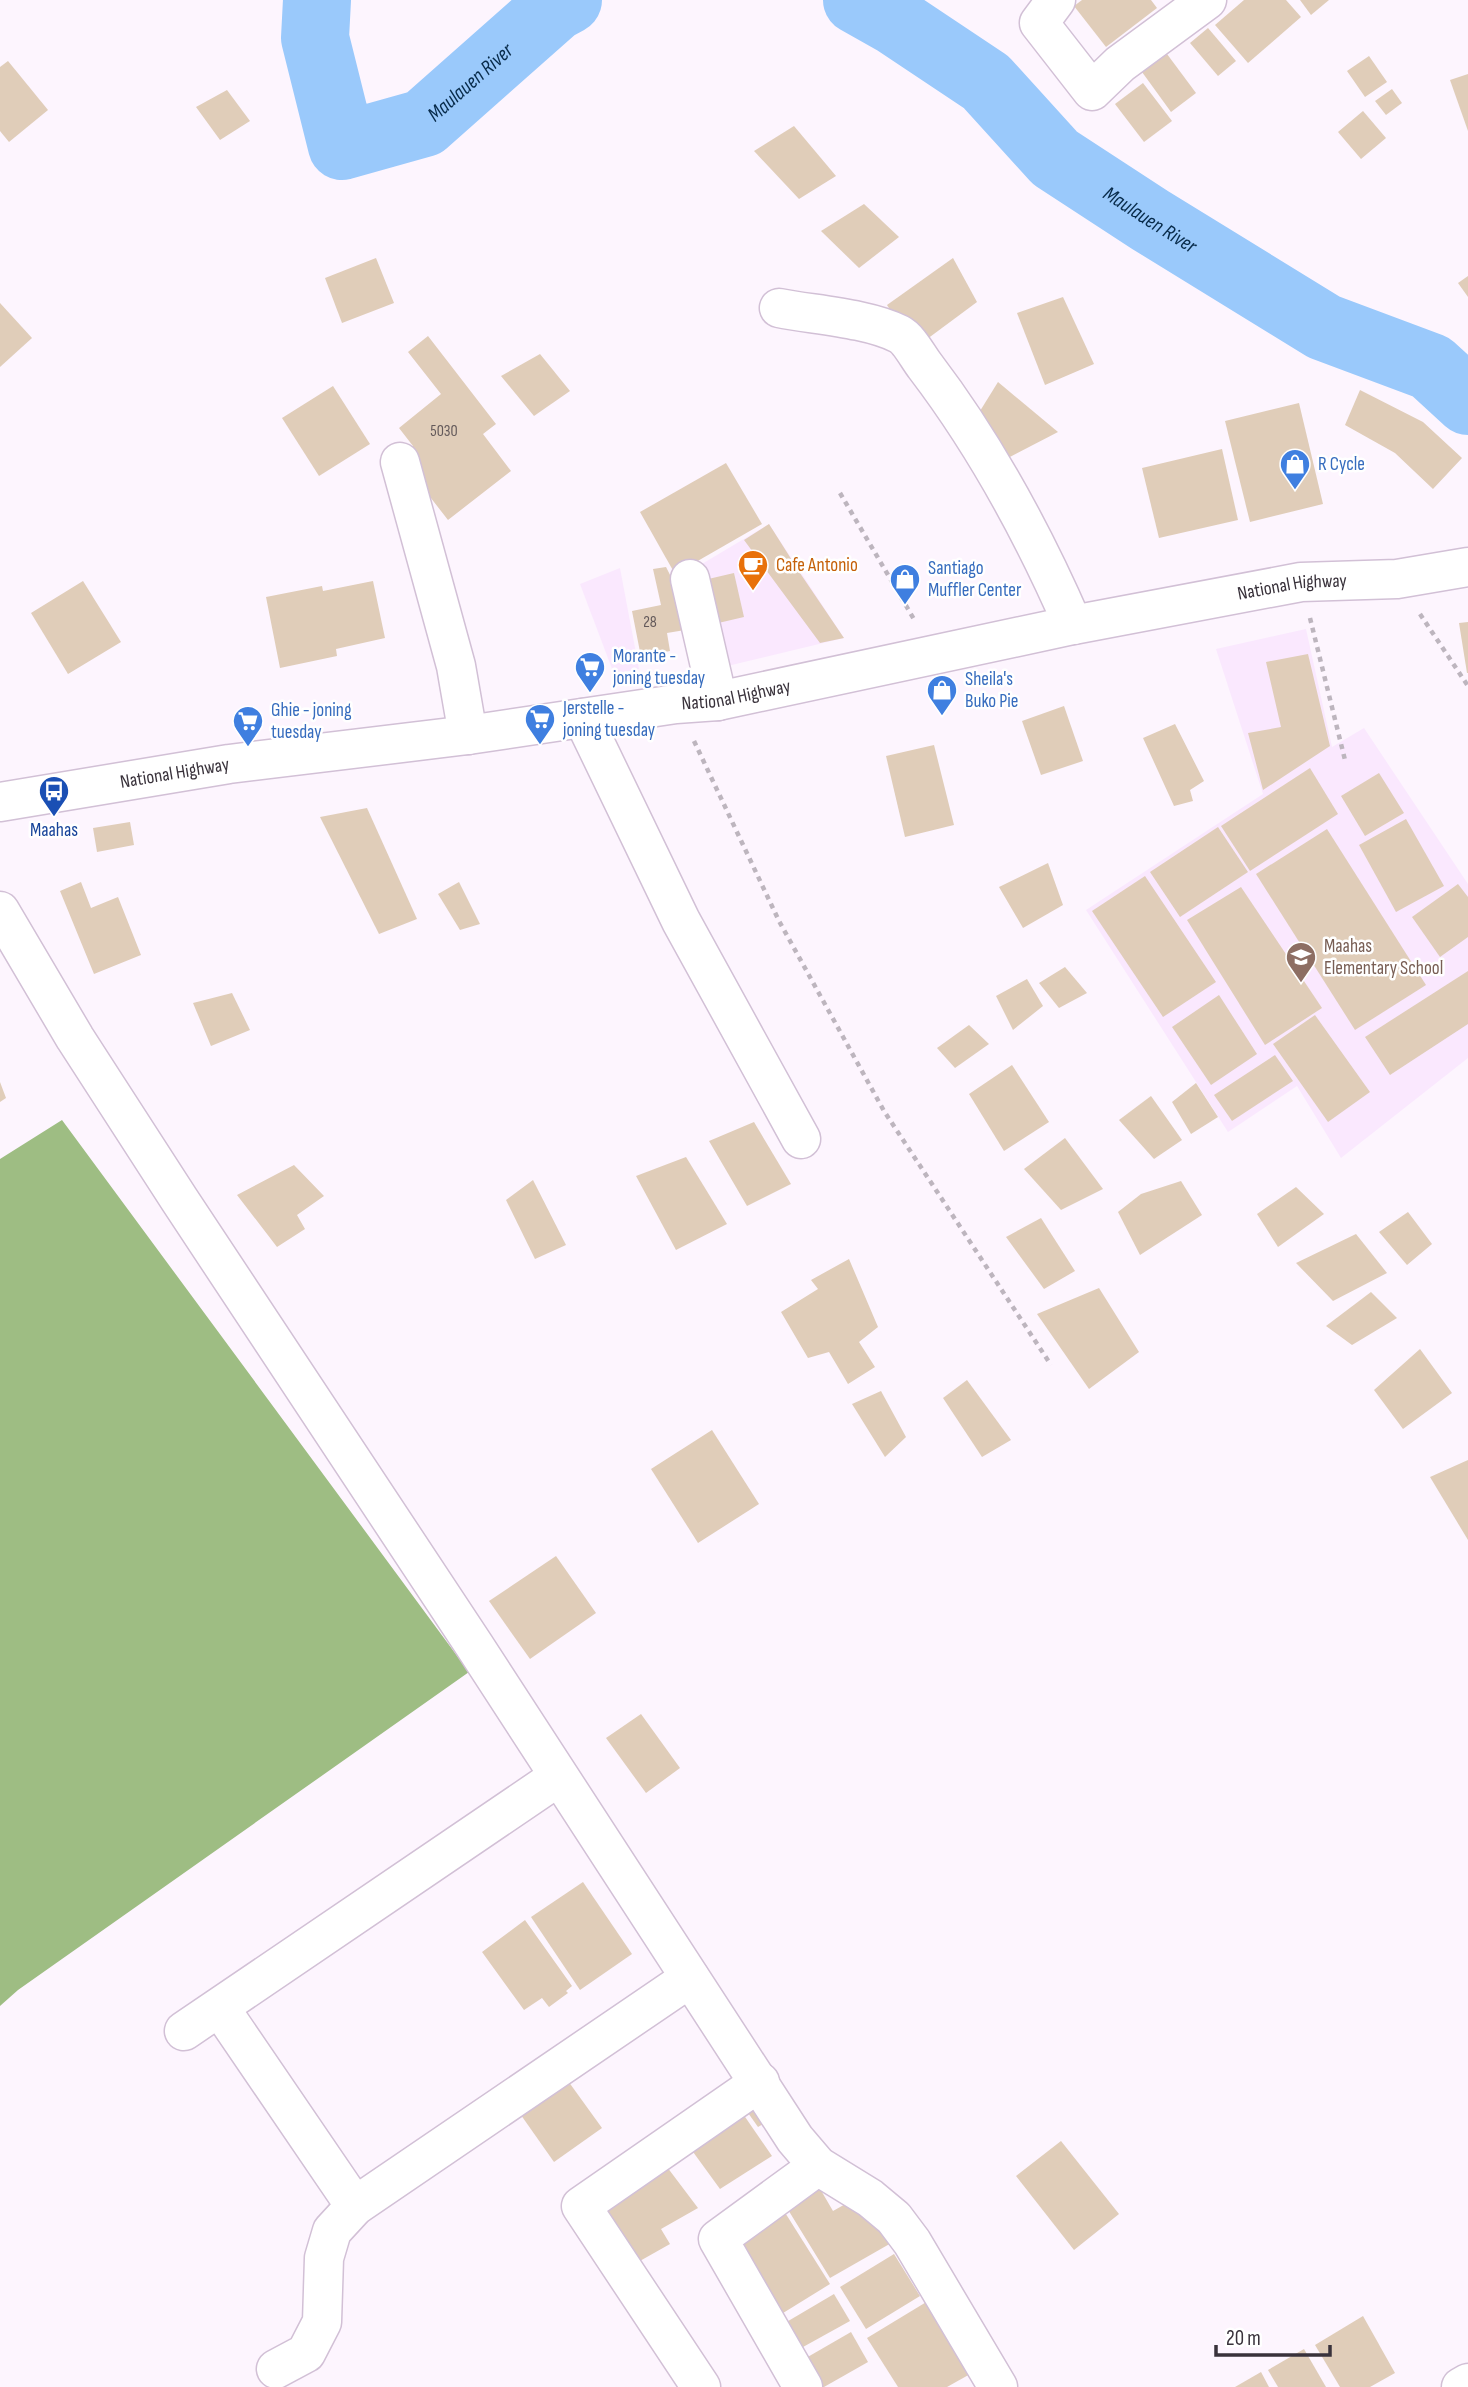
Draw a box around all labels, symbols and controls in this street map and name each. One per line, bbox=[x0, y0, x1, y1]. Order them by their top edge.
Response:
water label: Maulauen River bbox=[422, 37, 519, 127]
water label: Maulauen River bbox=[1099, 181, 1203, 259]
house number: 5030 bbox=[430, 422, 458, 441]
shop icon: R Cycle bbox=[1278, 447, 1312, 491]
place label: R Cycle bbox=[1318, 453, 1365, 476]
cafe icon: Cafe Antonio bbox=[736, 548, 770, 592]
place label: Cafe Antonio bbox=[776, 554, 858, 577]
place label: Santiago Muffler Center bbox=[928, 557, 1022, 602]
shop icon: Santiago Muffler Center bbox=[888, 562, 922, 606]
street label: National Highway bbox=[1236, 569, 1348, 605]
house number: 28 bbox=[643, 613, 657, 632]
place label: Morante - joning tuesday bbox=[612, 645, 706, 690]
supermarket icon: Morante - joning tuesday bbox=[573, 650, 607, 694]
place label: Sheila's Buko Pie bbox=[965, 668, 1018, 713]
shop icon: Sheila's Buko Pie bbox=[925, 673, 959, 717]
street label: National Highway bbox=[681, 674, 793, 715]
place label: Jerstelle - joning tuesday bbox=[562, 697, 656, 742]
place label: Ghie - joning tuesday bbox=[271, 699, 352, 744]
supermarket icon: Jerstelle - joning tuesday bbox=[523, 702, 557, 746]
supermarket icon: Ghie - joning tuesday bbox=[231, 704, 265, 748]
street label: National Highway bbox=[118, 753, 232, 793]
bus stop icon: Maahas bbox=[37, 774, 71, 818]
place label: Maahas bbox=[30, 819, 78, 842]
place label: Maahas Elementary School bbox=[1324, 935, 1443, 980]
school or university icon: Maahas Elementary School bbox=[1284, 940, 1318, 984]
scale bar bbox=[1216, 2314, 1330, 2358]
text: 20 m bbox=[1226, 2326, 1261, 2351]

